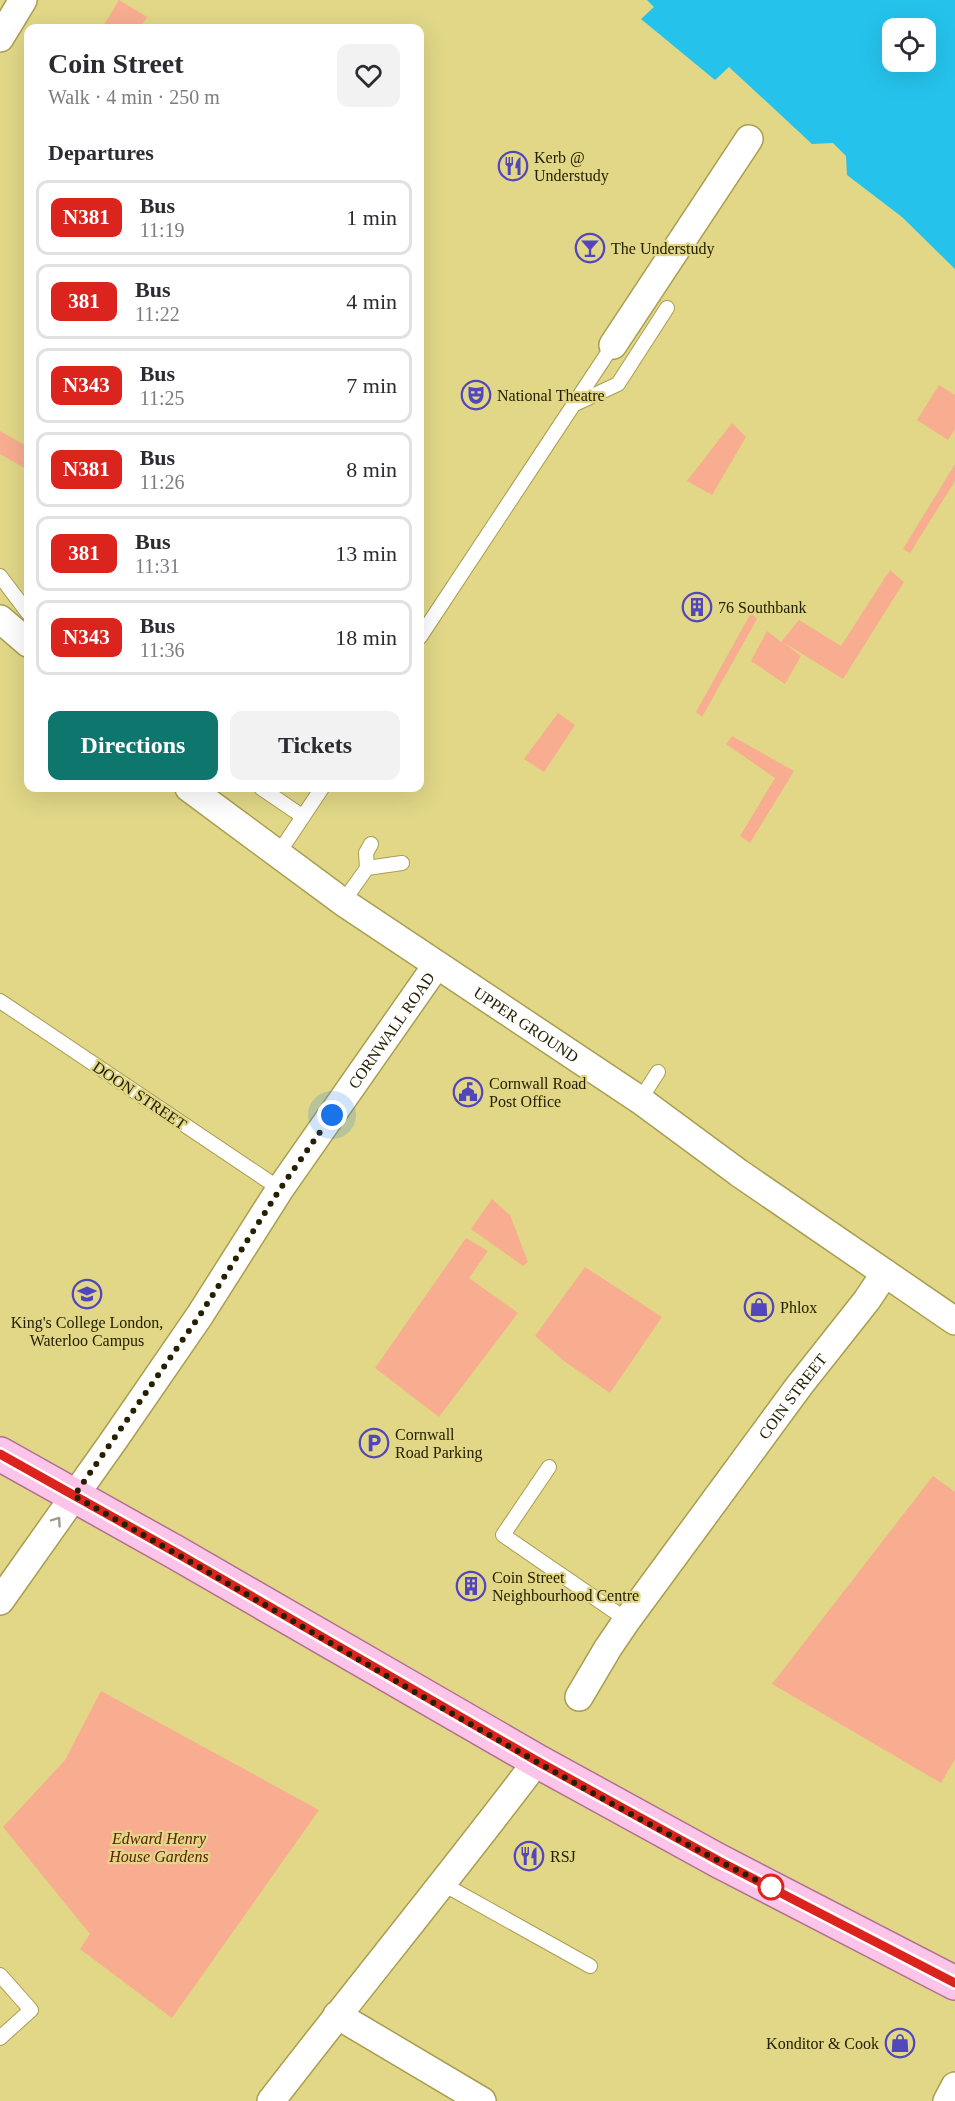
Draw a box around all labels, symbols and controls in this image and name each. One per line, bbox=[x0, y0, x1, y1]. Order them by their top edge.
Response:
map controls bbox=[882, 18, 936, 72]
button: locate bbox=[882, 18, 936, 72]
button: heart bbox=[337, 44, 400, 107]
text: Coin Street bbox=[48, 48, 184, 79]
text: Walk · 4 min · 250 m bbox=[48, 86, 220, 108]
text: Departures bbox=[48, 140, 154, 165]
place label: Kerb @ Understudy bbox=[534, 149, 609, 185]
restaurant icon: Kerb @ Understudy bbox=[497, 150, 529, 182]
text: Bus bbox=[140, 193, 175, 218]
text: N381 bbox=[63, 205, 110, 229]
text: 1 min bbox=[346, 205, 397, 230]
text: 11:19 bbox=[140, 219, 185, 241]
bar icon: The Understudy bbox=[574, 232, 606, 264]
place label: The Understudy bbox=[611, 240, 715, 258]
text: Bus bbox=[135, 277, 170, 302]
text: 381 bbox=[68, 289, 100, 313]
text: 4 min bbox=[346, 289, 397, 314]
text: 11:22 bbox=[135, 303, 180, 325]
text: Bus bbox=[140, 361, 175, 386]
text: N343 bbox=[63, 373, 110, 397]
text: 7 min bbox=[346, 373, 397, 398]
theatre icon: National Theatre bbox=[460, 379, 492, 411]
text: 11:25 bbox=[140, 387, 185, 409]
place label: National Theatre bbox=[497, 387, 605, 404]
text: Bus bbox=[140, 445, 175, 470]
text: N381 bbox=[63, 457, 110, 481]
text: 8 min bbox=[346, 457, 397, 482]
text: 11:26 bbox=[140, 471, 185, 493]
text: Bus bbox=[135, 529, 170, 554]
text: 381 bbox=[68, 541, 100, 565]
text: 13 min bbox=[335, 541, 397, 566]
text: 11:31 bbox=[135, 555, 180, 577]
building icon: 76 Southbank bbox=[681, 591, 713, 623]
place label: 76 Southbank bbox=[718, 599, 806, 616]
text: Bus bbox=[140, 613, 175, 638]
text: N343 bbox=[63, 625, 110, 649]
text: 18 min bbox=[335, 625, 397, 650]
text: 11:36 bbox=[140, 639, 185, 661]
button: Directions bbox=[48, 711, 218, 780]
button: Tickets bbox=[230, 711, 400, 780]
street label: CORNWALL ROAD bbox=[345, 969, 438, 1092]
street label: UPPER GROUND bbox=[471, 984, 582, 1066]
street label: DOON STREET bbox=[90, 1058, 190, 1133]
place label: Cornwall Road Post Office bbox=[489, 1075, 586, 1110]
public building icon: Cornwall Road Post Office bbox=[452, 1076, 484, 1108]
your location bbox=[317, 1100, 347, 1130]
school or university icon: King's College London, Waterloo Campus bbox=[71, 1278, 103, 1310]
shop icon: Phlox bbox=[743, 1291, 775, 1323]
place label: Phlox bbox=[780, 1299, 817, 1316]
place label: King's College London, Waterloo Campus bbox=[11, 1314, 163, 1350]
street label: COIN STREET bbox=[755, 1350, 830, 1442]
place label: Cornwall Road Parking bbox=[395, 1426, 483, 1462]
parking icon: Cornwall Road Parking bbox=[358, 1427, 390, 1459]
one-way arrow bbox=[50, 1517, 61, 1528]
place label: Coin Street Neighbourhood Centre bbox=[492, 1569, 639, 1605]
building icon: Coin Street Neighbourhood Centre bbox=[455, 1570, 487, 1602]
park label: Edward Henry House Gardens bbox=[108, 1830, 209, 1865]
restaurant icon: RSJ bbox=[513, 1840, 545, 1872]
place label: RSJ bbox=[550, 1848, 576, 1865]
unlabelled marker bbox=[758, 1874, 784, 1900]
shop icon: Konditor & Cook bbox=[884, 2027, 916, 2059]
place label: Konditor & Cook bbox=[766, 2035, 879, 2052]

